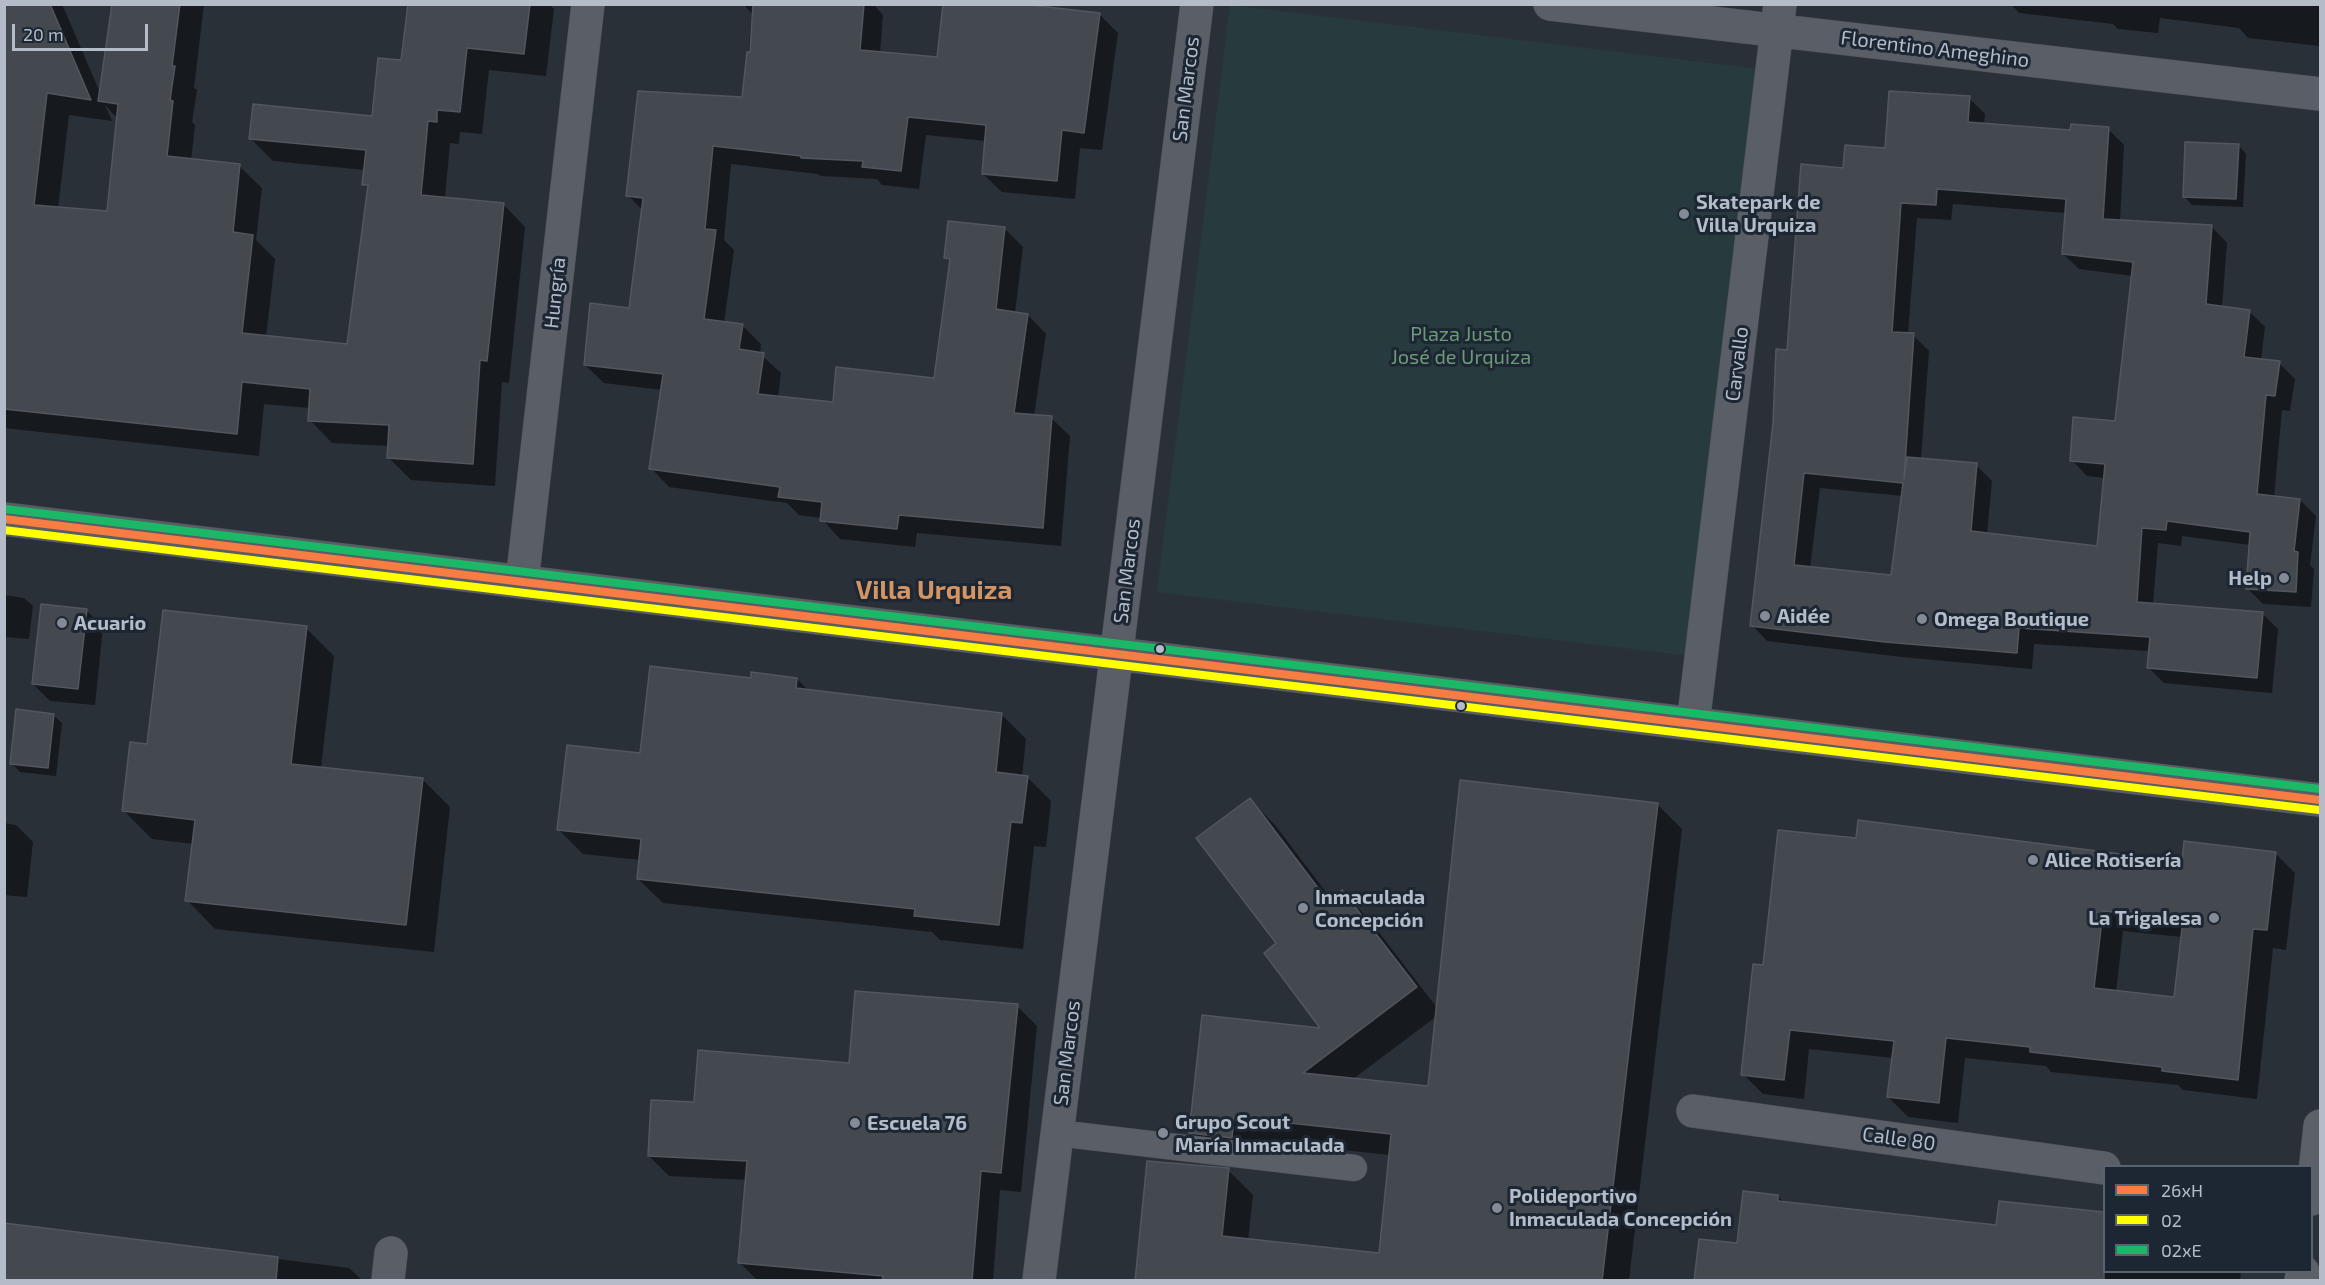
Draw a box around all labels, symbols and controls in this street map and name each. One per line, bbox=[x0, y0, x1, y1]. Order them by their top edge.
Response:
scale bar bbox=[15, 12, 152, 50]
text: 20 m bbox=[23, 23, 64, 45]
street label: Florentino Ameghino bbox=[1839, 26, 2031, 72]
street label: San Marcos bbox=[1168, 35, 1204, 143]
place label: Skatepark de Villa Urquiza bbox=[1696, 190, 1820, 237]
marker: Skatepark de Villa Urquiza bbox=[1677, 207, 1691, 221]
street label: Hungría bbox=[539, 256, 571, 330]
park label: Plaza Justo José de Urquiza bbox=[1391, 322, 1531, 369]
street label: Carvallo bbox=[1721, 325, 1753, 403]
street label: San Marcos bbox=[1109, 517, 1145, 625]
place label: Help bbox=[2228, 566, 2272, 590]
marker: Help bbox=[2277, 571, 2291, 585]
district label: Villa Urquiza bbox=[856, 574, 1012, 606]
place label: Aidée bbox=[1777, 604, 1830, 628]
place label: Omega Boutique bbox=[1934, 607, 2089, 631]
marker: Aidée bbox=[1758, 609, 1772, 623]
place label: Acuario bbox=[74, 611, 146, 635]
marker: Omega Boutique bbox=[1915, 612, 1929, 626]
marker: Acuario bbox=[55, 616, 69, 630]
unlabelled marker bbox=[1154, 643, 1166, 655]
unlabelled marker bbox=[1455, 700, 1467, 712]
place label: Alice Rotisería bbox=[2045, 848, 2181, 872]
marker: Alice Rotisería bbox=[2026, 853, 2040, 867]
place label: Inmaculada Concepción bbox=[1315, 885, 1425, 932]
marker: Inmaculada Concepción bbox=[1296, 901, 1310, 915]
place label: La Trigalesa bbox=[2088, 906, 2202, 930]
marker: La Trigalesa bbox=[2207, 911, 2221, 925]
street label: San Marcos bbox=[1049, 999, 1085, 1107]
place label: Grupo Scout María Inmaculada bbox=[1175, 1110, 1345, 1157]
place label: Escuela 76 bbox=[867, 1111, 967, 1135]
marker: Escuela 76 bbox=[848, 1116, 862, 1130]
street label: Calle 80 bbox=[1861, 1122, 1937, 1156]
marker: Grupo Scout María Inmaculada bbox=[1156, 1126, 1170, 1140]
legend bbox=[2103, 1165, 2313, 1273]
text: 26xH bbox=[2161, 1179, 2203, 1201]
place label: Polideportivo Inmaculada Concepción bbox=[1509, 1184, 1732, 1231]
marker: Polideportivo Inmaculada Concepción bbox=[1490, 1201, 1504, 1215]
text: 02 bbox=[2161, 1209, 2182, 1231]
text: 02xE bbox=[2161, 1239, 2202, 1261]

